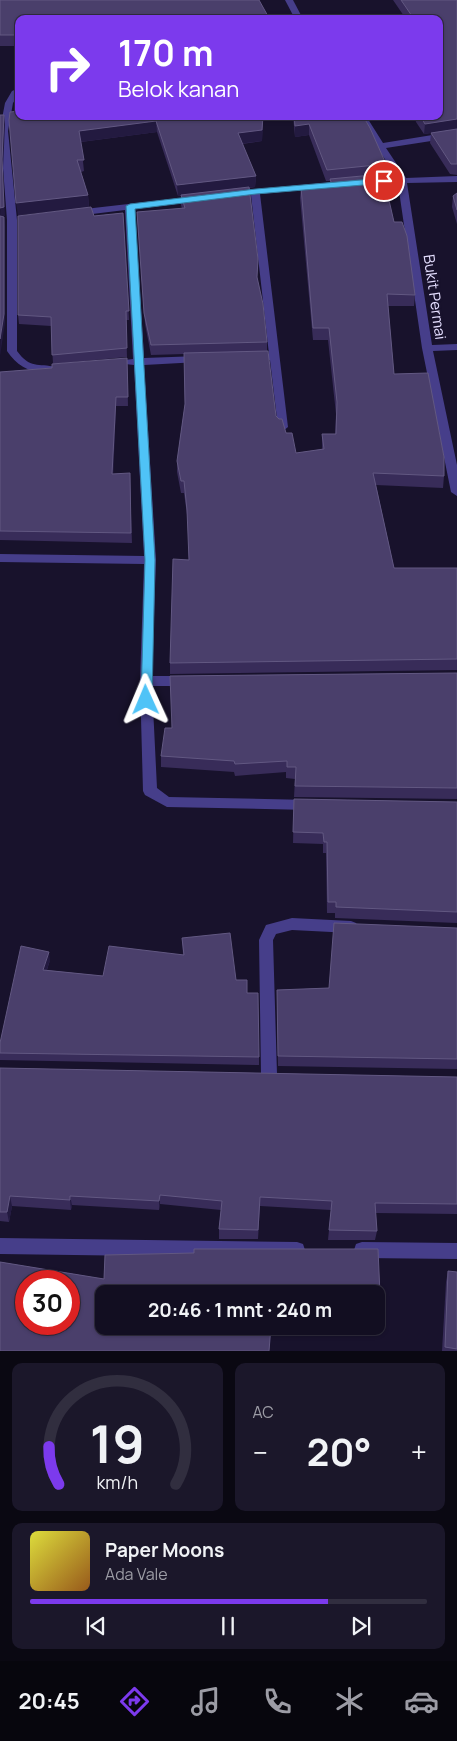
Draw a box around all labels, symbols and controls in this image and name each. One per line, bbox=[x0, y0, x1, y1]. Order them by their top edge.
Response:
text: 170 m bbox=[118, 29, 214, 77]
icon: right bbox=[35, 35, 100, 100]
text: Belok kanan bbox=[118, 74, 239, 104]
pin bbox=[363, 160, 405, 202]
icon: arrive bbox=[370, 167, 398, 195]
street label: Bukit Permai bbox=[419, 253, 451, 341]
position arrow bbox=[119, 673, 171, 725]
speed limit sign: 30 bbox=[15, 1270, 80, 1335]
text: 20:46 · 1 mnt · 240 m bbox=[148, 1297, 332, 1323]
text: AC bbox=[253, 1401, 274, 1423]
text: 19 bbox=[90, 1408, 145, 1479]
text: 20° bbox=[307, 1425, 372, 1477]
text: − bbox=[253, 1433, 268, 1471]
text: + bbox=[411, 1433, 427, 1471]
text: km/h bbox=[96, 1470, 138, 1494]
text: Paper Moons bbox=[105, 1537, 224, 1563]
text: Ada Vale bbox=[105, 1563, 168, 1585]
icon: previous bbox=[82, 1612, 110, 1640]
icon: pause bbox=[214, 1612, 242, 1640]
icon: next bbox=[347, 1612, 375, 1640]
icon: directions bbox=[117, 1684, 152, 1719]
icon: music bbox=[188, 1684, 223, 1719]
icon: phone bbox=[260, 1684, 295, 1719]
icon: climate bbox=[332, 1684, 367, 1719]
icon: car bbox=[404, 1684, 439, 1719]
text: 20:45 bbox=[18, 1686, 80, 1716]

